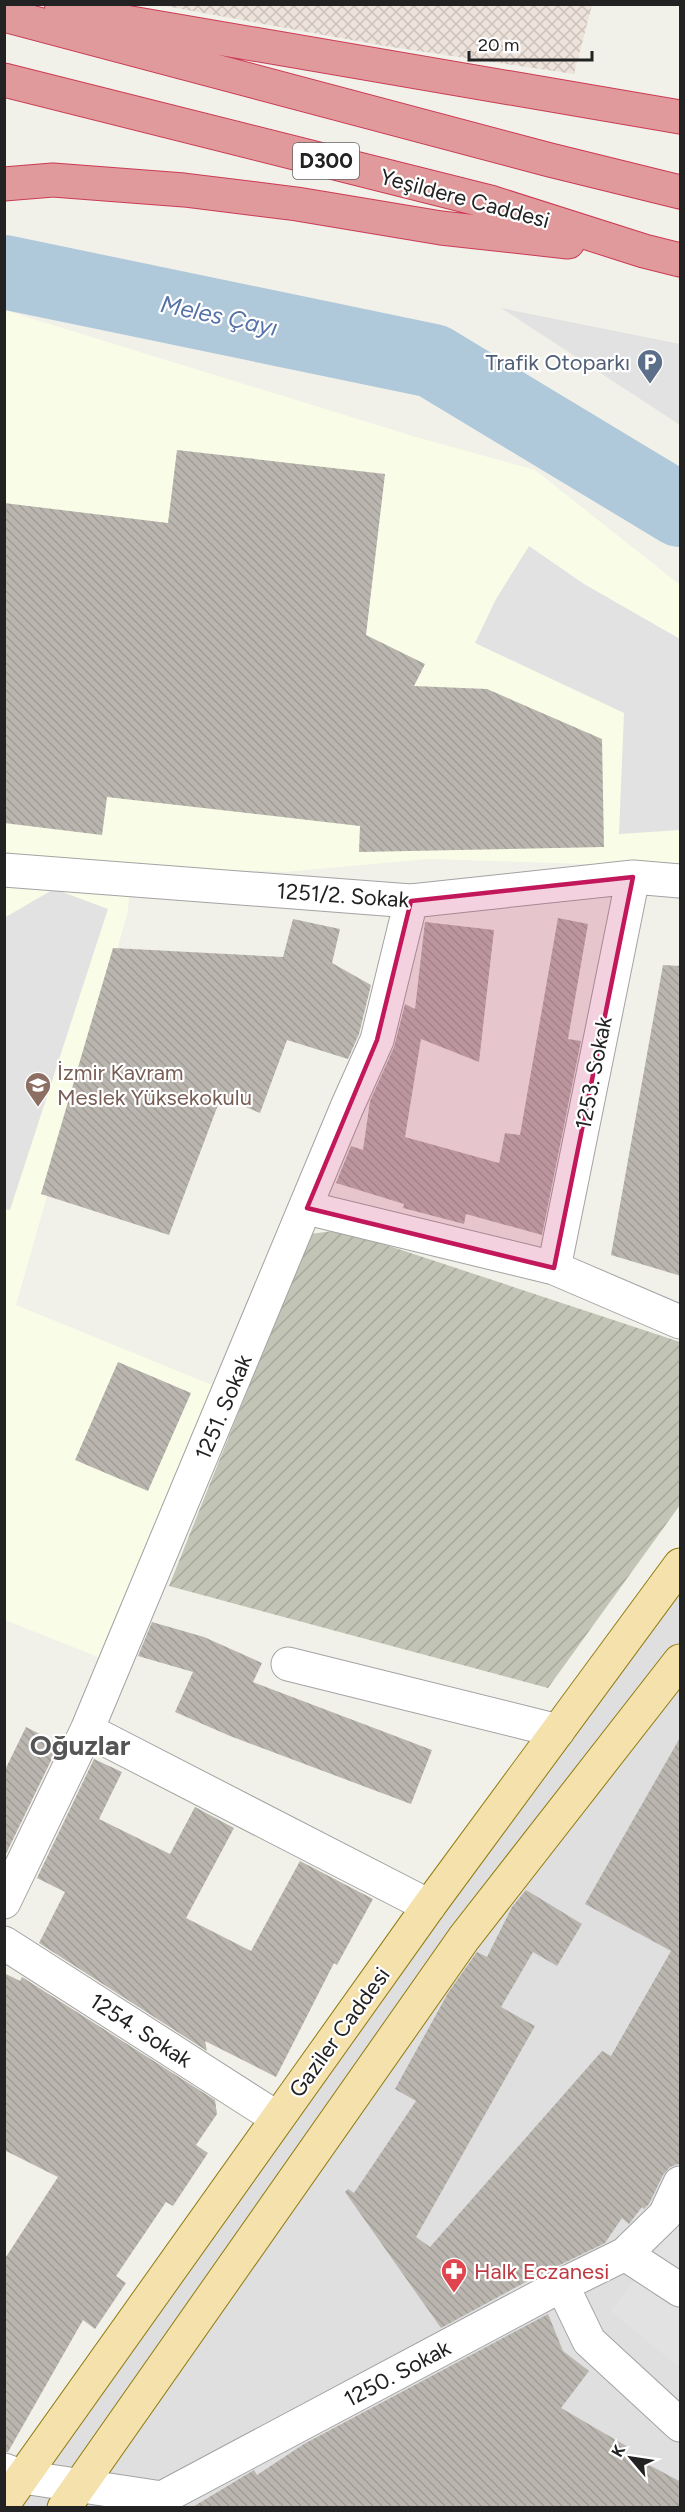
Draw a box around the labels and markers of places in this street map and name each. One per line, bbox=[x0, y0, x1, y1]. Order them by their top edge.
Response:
parking icon: Trafik Otoparkı bbox=[635, 347, 665, 385]
place label: Trafik Otoparkı bbox=[485, 349, 630, 376]
place label: İzmir Kavram Meslek Yüksekokulu bbox=[57, 1059, 252, 1111]
school or university icon: İzmir Kavram Meslek Yüksekokulu bbox=[23, 1070, 53, 1108]
pharmacy icon: Halk Eczanesi bbox=[439, 2256, 469, 2294]
place label: Halk Eczanesi bbox=[474, 2258, 609, 2285]

